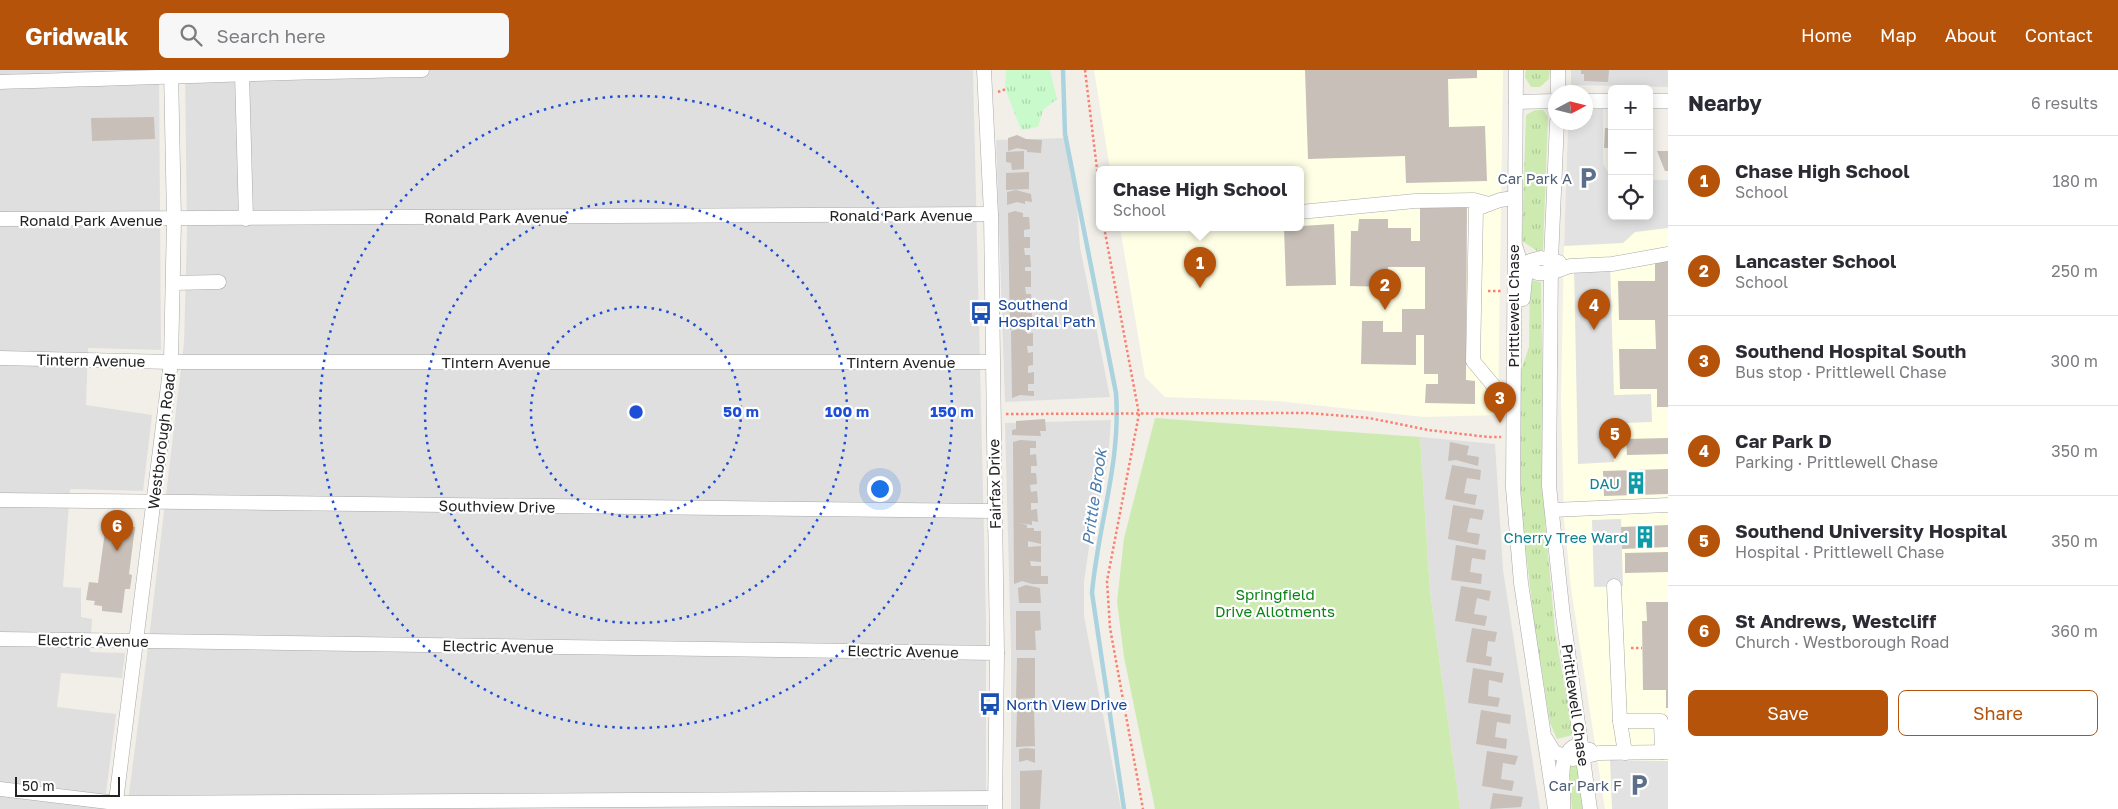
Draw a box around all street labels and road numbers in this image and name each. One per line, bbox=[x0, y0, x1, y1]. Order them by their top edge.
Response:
street label: Ronald Park Avenue bbox=[829, 206, 973, 224]
street label: Ronald Park Avenue bbox=[424, 208, 568, 226]
street label: Ronald Park Avenue bbox=[19, 211, 163, 229]
street label: Prittlewell Chase bbox=[1504, 244, 1522, 368]
street label: Tintern Avenue bbox=[36, 350, 146, 370]
street label: Tintern Avenue bbox=[442, 353, 551, 371]
street label: Tintern Avenue bbox=[847, 353, 956, 371]
street label: Westborough Road bbox=[144, 372, 178, 510]
street label: Fairfax Drive bbox=[984, 439, 1004, 529]
street label: Southview Drive bbox=[439, 496, 556, 516]
street label: Electric Avenue bbox=[37, 630, 149, 650]
street label: Electric Avenue bbox=[442, 636, 554, 656]
street label: Electric Avenue bbox=[847, 641, 959, 661]
street label: Prittlewell Chase bbox=[1559, 643, 1594, 768]

